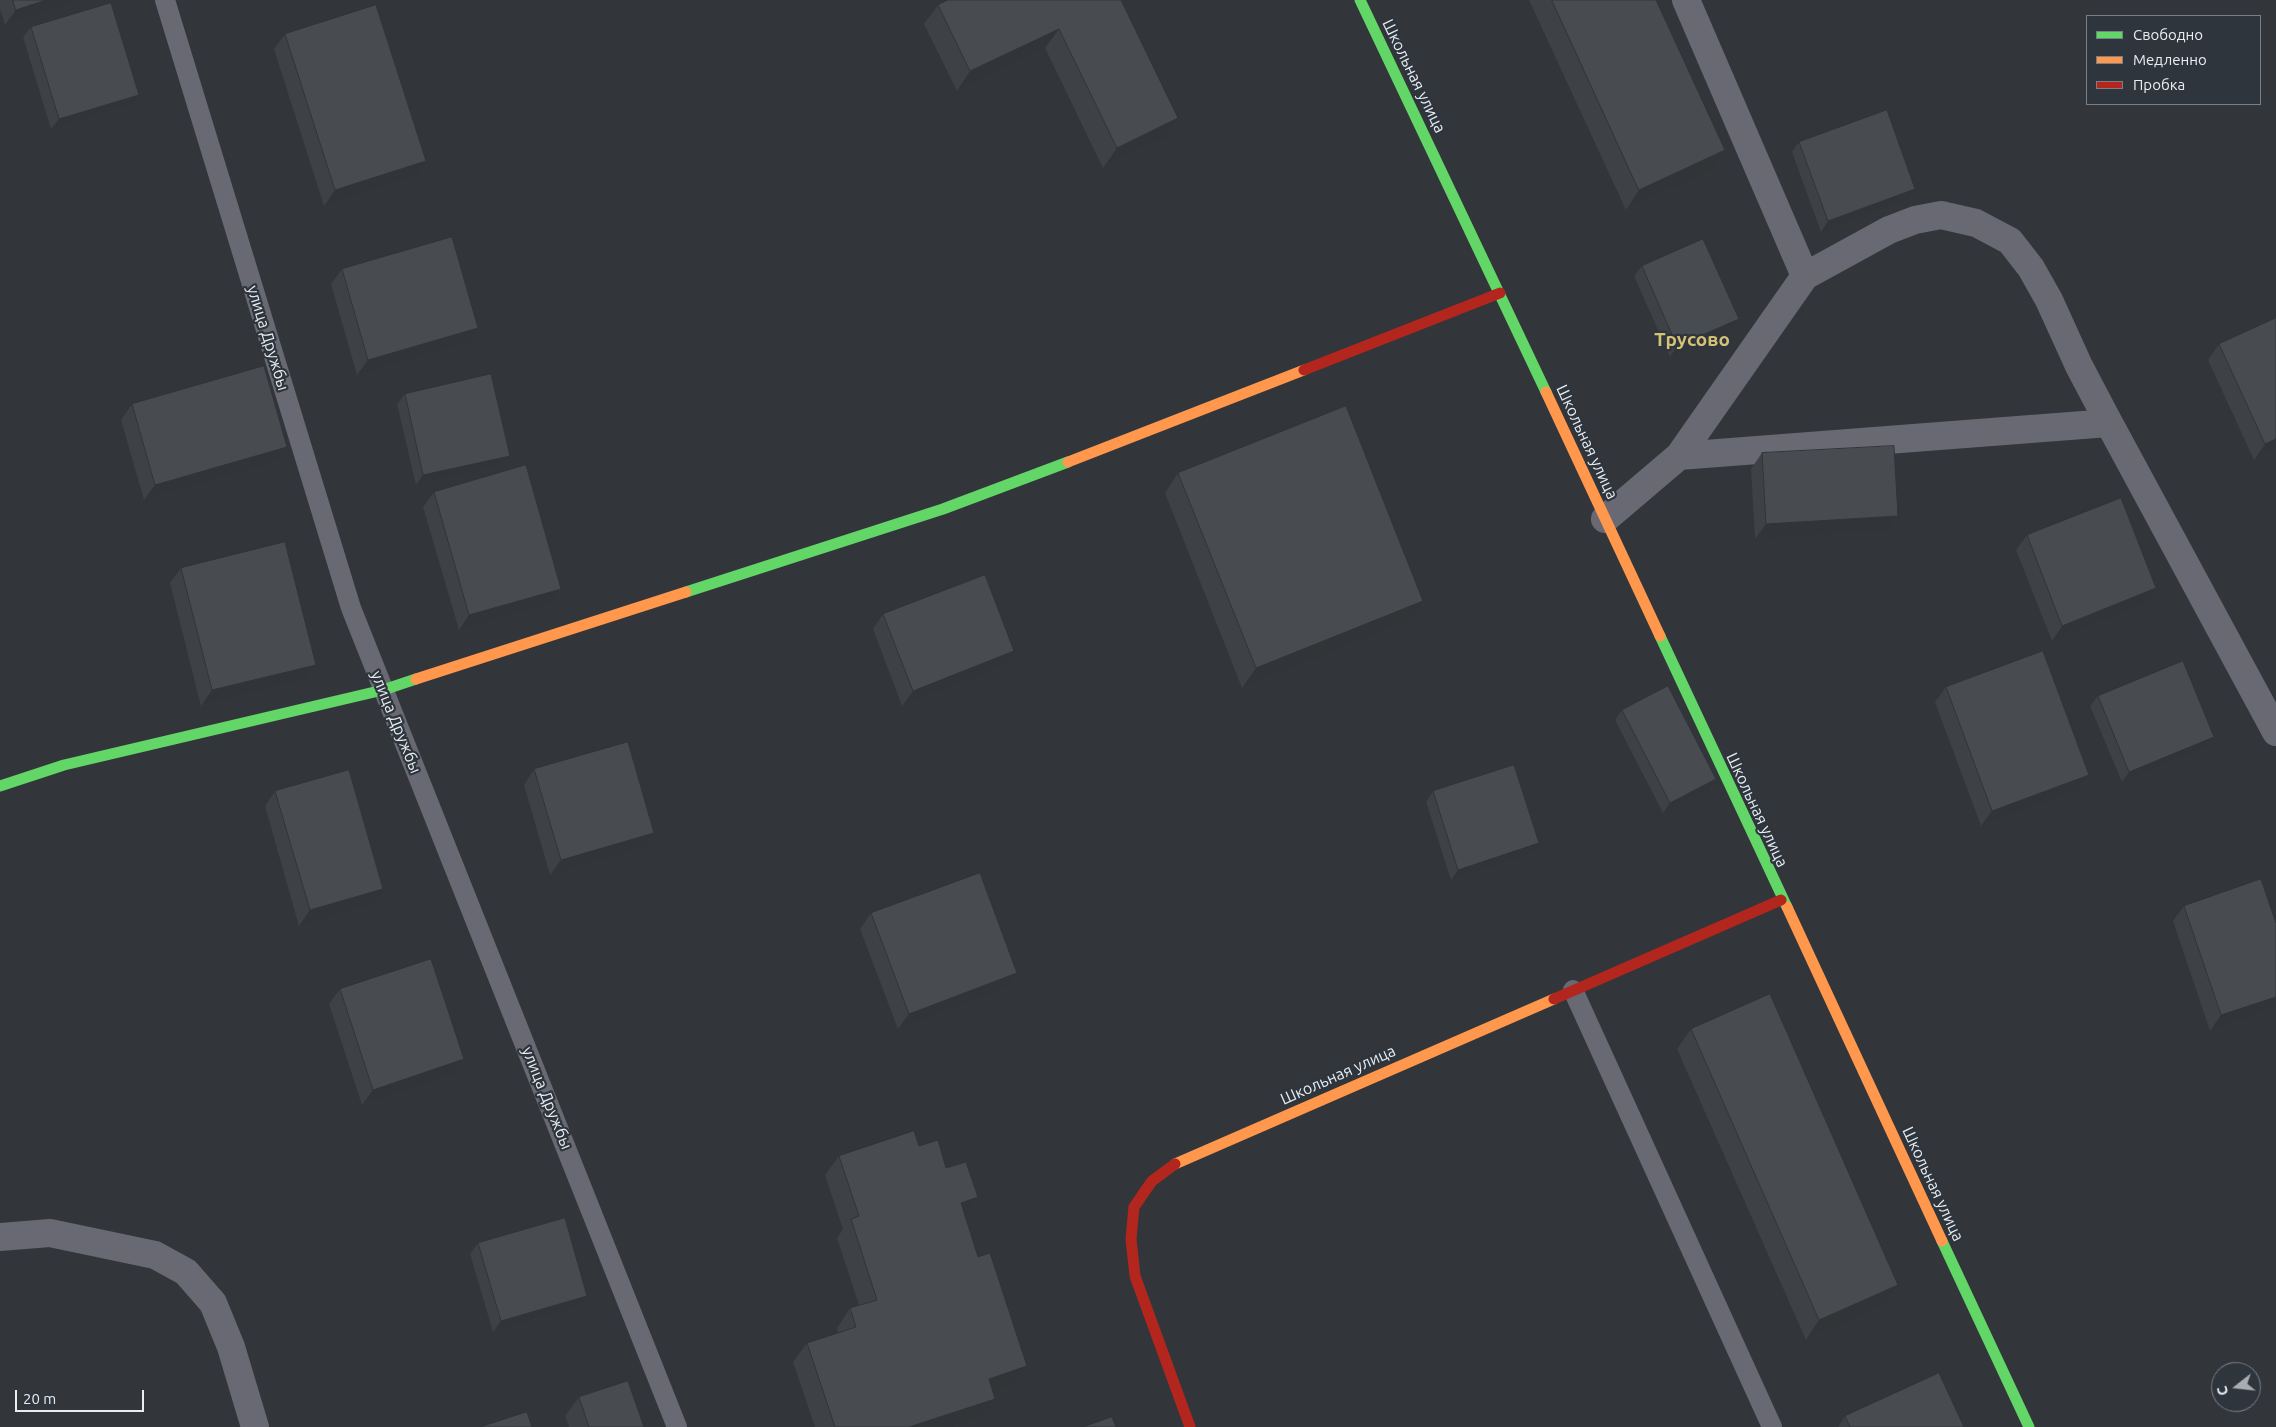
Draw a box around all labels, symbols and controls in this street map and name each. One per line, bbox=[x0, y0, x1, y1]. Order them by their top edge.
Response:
legend bbox=[2086, 15, 2261, 105]
street label: Школьная улица bbox=[1378, 16, 1450, 136]
text: Свободно bbox=[2133, 26, 2203, 43]
text: Медленно bbox=[2133, 51, 2207, 68]
text: Пробка bbox=[2133, 76, 2185, 93]
street label: улица Дружбы bbox=[243, 283, 293, 393]
district label: Трусово bbox=[1654, 329, 1730, 351]
street label: Школьная улица bbox=[1552, 382, 1622, 502]
street label: улица Дружбы bbox=[367, 668, 425, 776]
street label: Школьная улица bbox=[1722, 750, 1792, 870]
street label: Школьная улица bbox=[1277, 1041, 1399, 1109]
street label: улица Дружбы bbox=[518, 1044, 576, 1152]
street label: Школьная улица bbox=[1898, 1124, 1968, 1244]
north arrow bbox=[2211, 1362, 2261, 1412]
scale bar bbox=[18, 1380, 146, 1412]
text: С bbox=[2214, 1384, 2231, 1397]
text: 20 m bbox=[23, 1390, 56, 1407]

